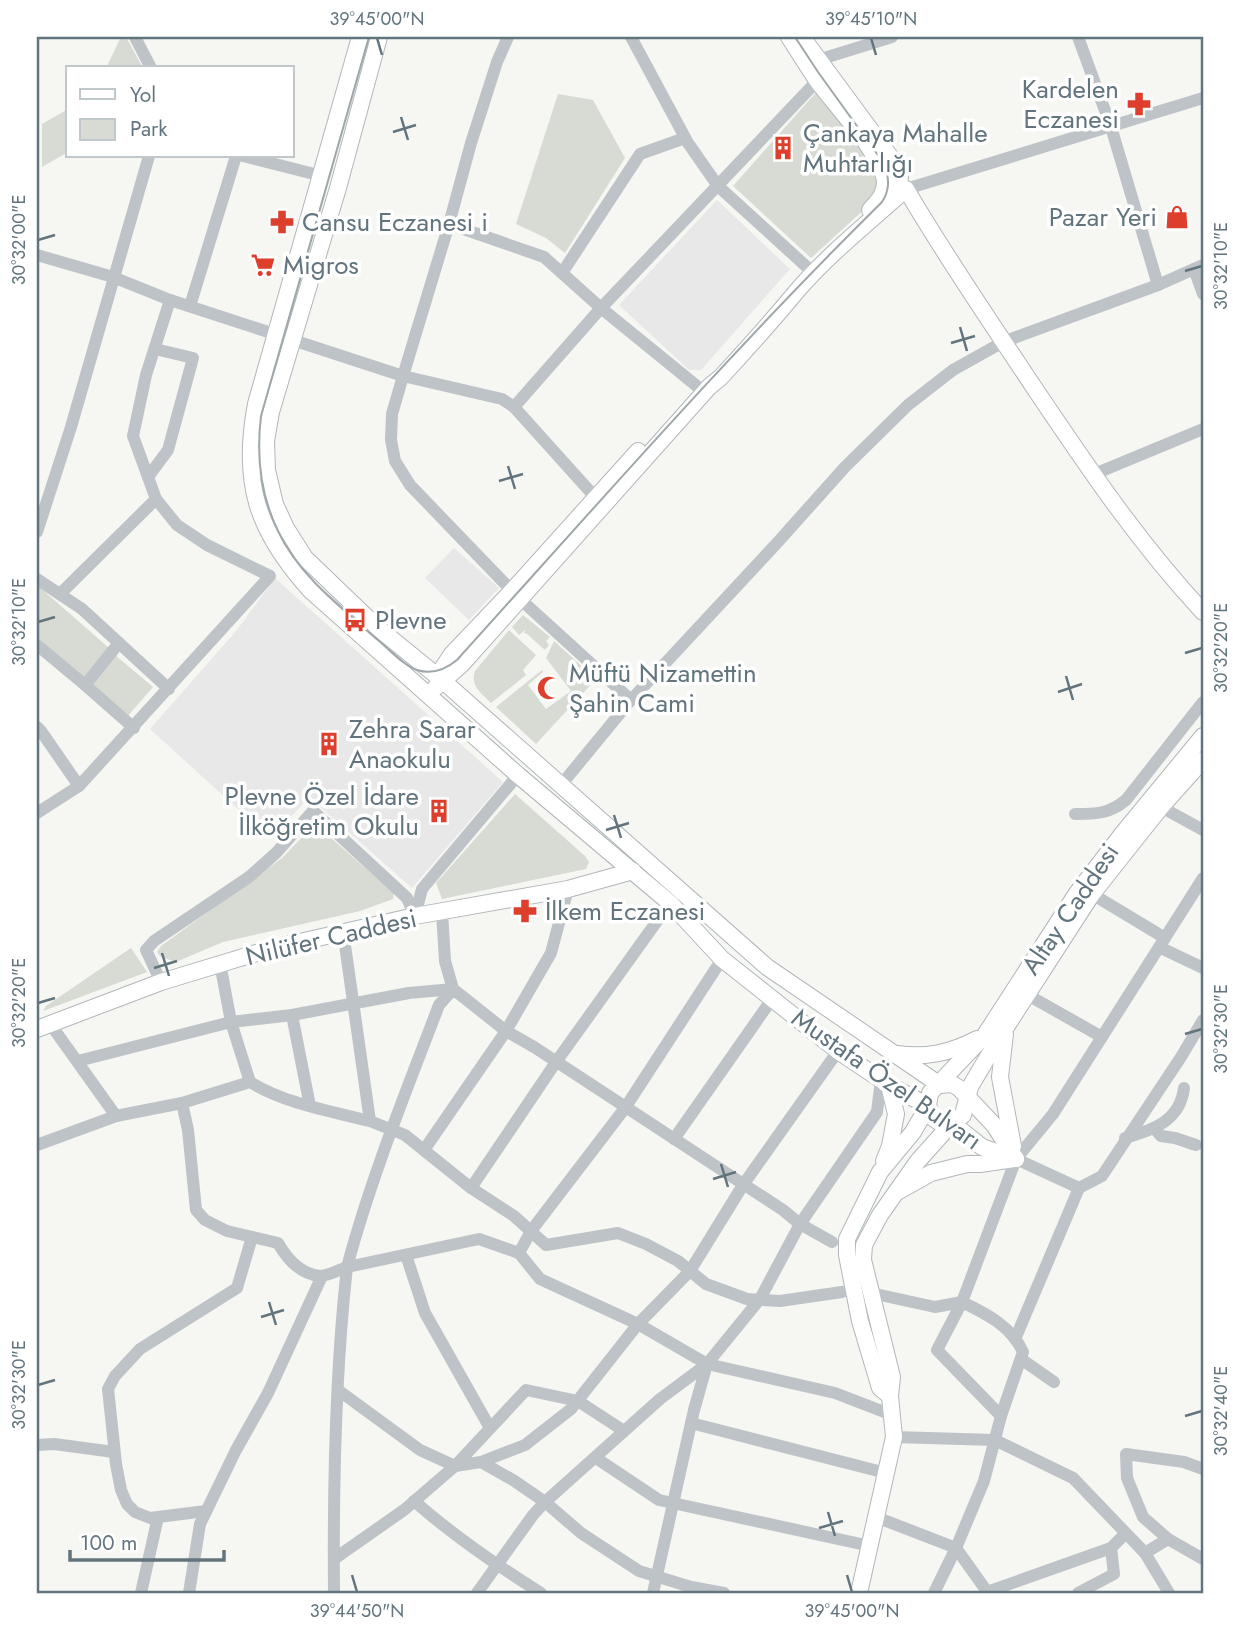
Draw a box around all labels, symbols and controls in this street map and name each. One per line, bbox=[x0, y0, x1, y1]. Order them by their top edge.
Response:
text: 39°45'00"N bbox=[330, 6, 424, 32]
text: 39°45'10"N bbox=[825, 6, 917, 32]
legend bbox=[66, 66, 294, 158]
place label: Kardelen Eczanesi bbox=[1022, 70, 1119, 138]
text: Yol bbox=[130, 80, 156, 110]
pharmacy icon: Kardelen Eczanesi bbox=[1125, 90, 1153, 118]
text: Park bbox=[130, 114, 168, 144]
place label: Çankaya Mahalle Muhtarlığı bbox=[803, 114, 988, 182]
building icon: Çankaya Mahalle Muhtarlığı bbox=[769, 134, 797, 162]
text: 30°32'00"E bbox=[6, 195, 32, 285]
place label: Pazar Yeri bbox=[1049, 198, 1157, 236]
place label: Cansu Eczanesi i bbox=[302, 203, 488, 241]
shop icon: Pazar Yeri bbox=[1163, 203, 1191, 231]
pharmacy icon: Cansu Eczanesi i bbox=[268, 208, 296, 236]
text: 30°32'10"E bbox=[1208, 222, 1234, 310]
place label: Migros bbox=[283, 246, 359, 284]
supermarket icon: Migros bbox=[249, 251, 277, 279]
text: 30°32'10"E bbox=[6, 578, 32, 666]
place label: Plevne bbox=[375, 601, 447, 639]
text: 30°32'20"E bbox=[1208, 603, 1234, 693]
bus stop icon: Plevne bbox=[341, 606, 369, 634]
place label: Müftü Nizamettin Şahin Cami bbox=[569, 654, 757, 722]
mosque icon: Müftü Nizamettin Şahin Cami bbox=[535, 674, 563, 702]
place label: Zehra Sarar Anaokulu bbox=[349, 710, 476, 778]
building icon: Zehra Sarar Anaokulu bbox=[315, 730, 343, 758]
place label: Plevne Özel İdare İlköğretim Okulu bbox=[225, 777, 419, 845]
building icon: Plevne Özel İdare İlköğretim Okulu bbox=[425, 797, 453, 825]
street label: Altay Caddesi bbox=[1012, 836, 1128, 982]
place label: İlkem Eczanesi bbox=[545, 892, 705, 930]
pharmacy icon: İlkem Eczanesi bbox=[511, 897, 539, 925]
street label: Nilüfer Caddesi bbox=[242, 899, 420, 975]
text: 30°32'20"E bbox=[6, 958, 32, 1048]
text: 30°32'30"E bbox=[1208, 984, 1234, 1074]
street label: Mustafa Özel Bulvarı bbox=[784, 999, 990, 1159]
text: 30°32'30"E bbox=[6, 1340, 32, 1430]
text: 30°32'40"E bbox=[1208, 1366, 1234, 1456]
scale bar bbox=[70, 1518, 224, 1562]
text: 100 m bbox=[80, 1528, 137, 1558]
text: 39°44'50"N bbox=[310, 1598, 404, 1624]
text: 39°45'00"N bbox=[805, 1598, 899, 1624]

